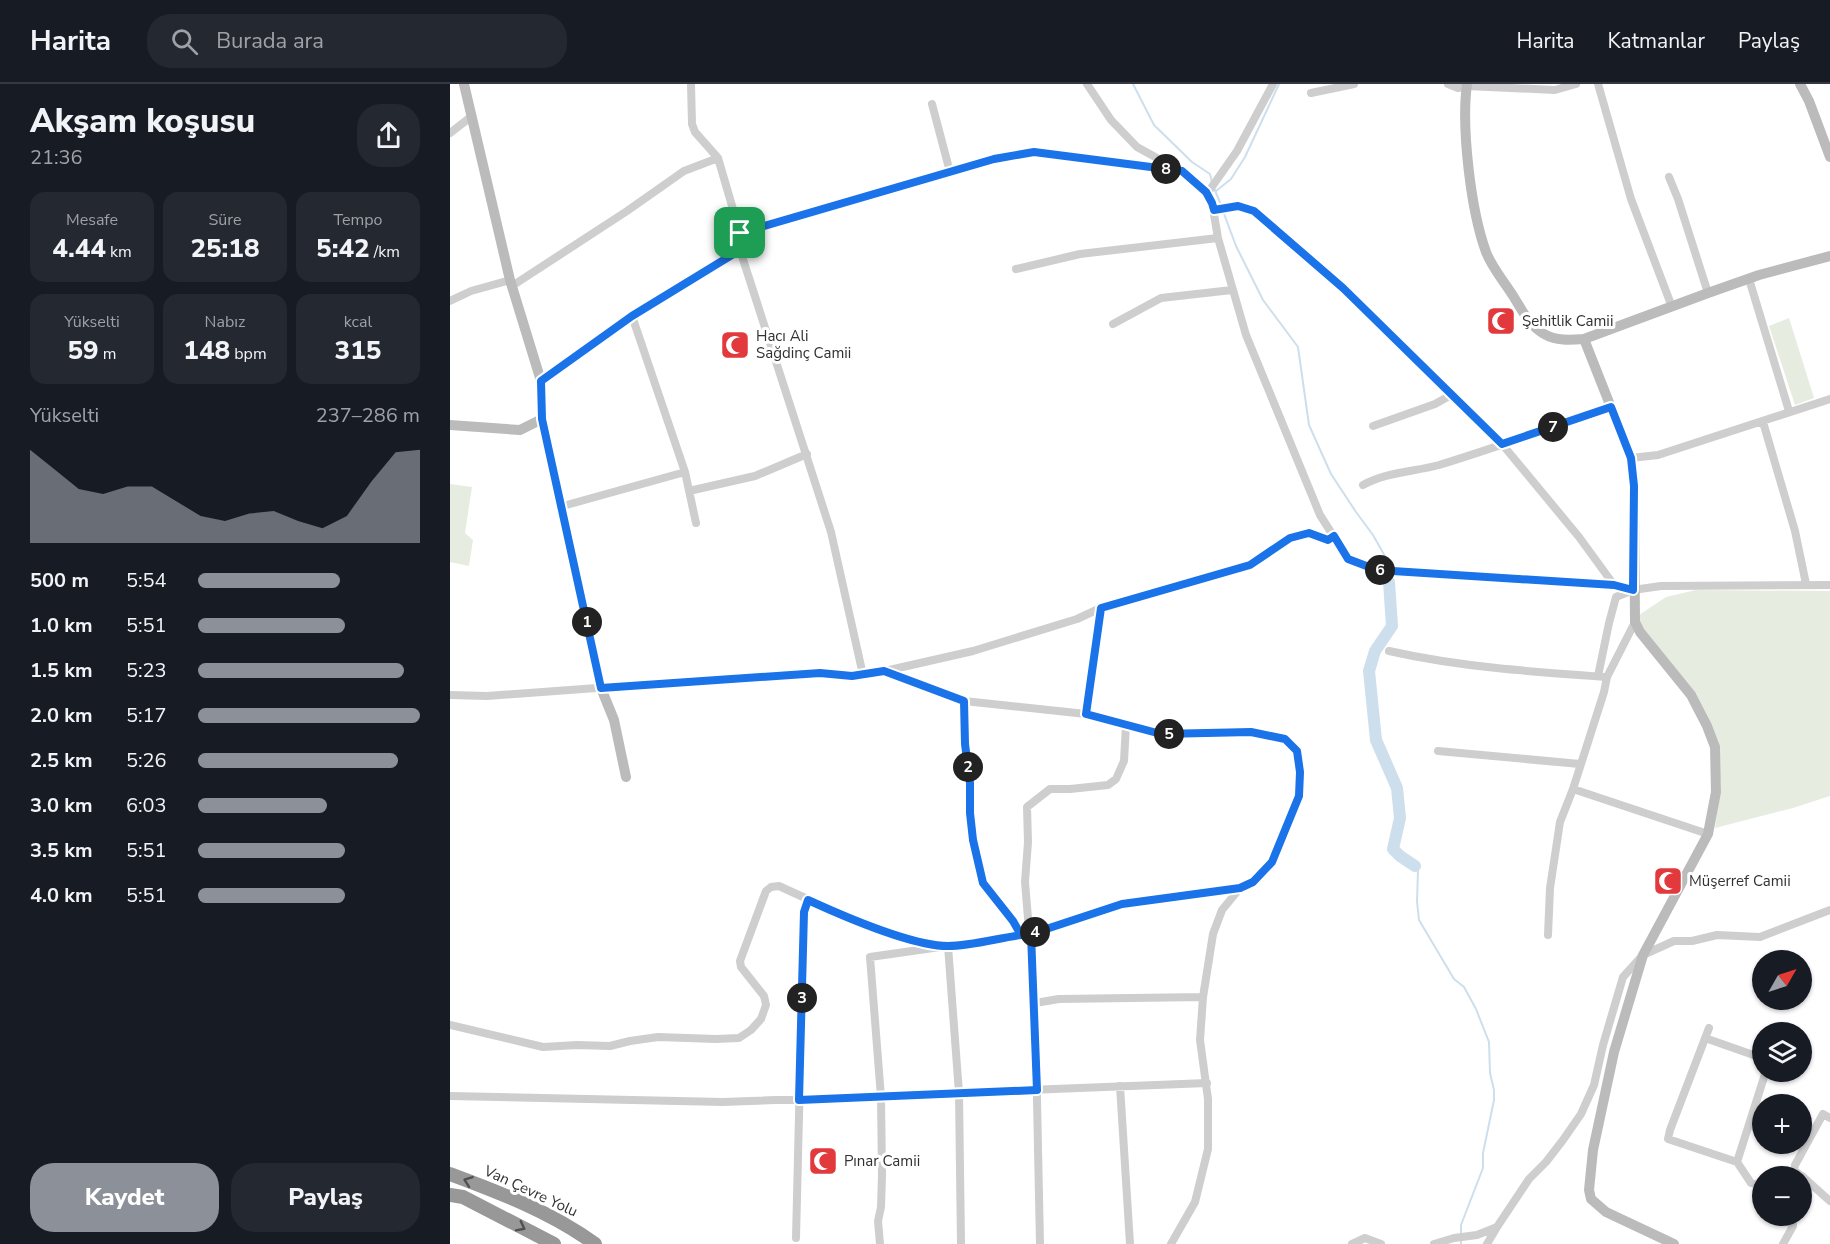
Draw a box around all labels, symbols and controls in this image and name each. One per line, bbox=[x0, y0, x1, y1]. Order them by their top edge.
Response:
search box bbox=[147, 14, 567, 68]
text: Harita bbox=[30, 22, 111, 60]
icon: search bbox=[168, 25, 201, 58]
text: Burada ara bbox=[216, 26, 324, 56]
text: Harita bbox=[1516, 27, 1574, 55]
text: Katmanlar bbox=[1607, 27, 1705, 55]
text: Paylaş bbox=[1738, 27, 1800, 55]
text: Akşam koşusu bbox=[30, 99, 255, 144]
button: share bbox=[357, 104, 420, 167]
text: 21:36 bbox=[30, 144, 83, 171]
pin: 8 bbox=[1151, 154, 1181, 184]
text: 8 bbox=[1161, 158, 1171, 180]
pin bbox=[714, 207, 765, 258]
text: Mesafe bbox=[66, 209, 118, 231]
text: Süre bbox=[209, 209, 241, 231]
text: Tempo bbox=[334, 209, 382, 231]
icon: arrive bbox=[723, 216, 756, 249]
text: 4.44 bbox=[52, 231, 106, 266]
text: 25:18 bbox=[190, 231, 260, 266]
text: 5:42 bbox=[316, 231, 370, 266]
text: km bbox=[106, 241, 132, 263]
text: /km bbox=[370, 241, 400, 263]
mosque icon: Şehitlik Camii bbox=[1485, 305, 1517, 337]
text: Yükselti bbox=[64, 311, 120, 333]
text: Nabız bbox=[205, 311, 245, 333]
text: kcal bbox=[344, 311, 372, 333]
place label: Şehitlik Camii bbox=[1522, 311, 1613, 331]
place label: Hacı Ali Sağdinç Camii bbox=[756, 326, 851, 363]
mosque icon: Hacı Ali Sağdinç Camii bbox=[719, 329, 751, 361]
text: 59 bbox=[67, 333, 99, 368]
text: 148 bbox=[183, 333, 230, 368]
text: 315 bbox=[335, 333, 381, 368]
text: m bbox=[99, 343, 117, 365]
text: bpm bbox=[230, 343, 267, 365]
text: Yükselti bbox=[30, 402, 99, 429]
text: 237–286 m bbox=[316, 402, 420, 429]
pin: 7 bbox=[1538, 412, 1568, 442]
text: 7 bbox=[1548, 416, 1558, 438]
pin: 6 bbox=[1365, 555, 1395, 585]
text: 6 bbox=[1375, 559, 1385, 581]
text: 500 m bbox=[30, 567, 89, 594]
text: 5:54 bbox=[126, 567, 167, 594]
pin: 1 bbox=[572, 607, 602, 637]
text: 1 bbox=[582, 611, 592, 633]
text: 1.0 km bbox=[30, 612, 93, 639]
text: 5:51 bbox=[126, 612, 167, 639]
text: 1.5 km bbox=[30, 657, 93, 684]
text: 5:23 bbox=[126, 657, 167, 684]
text: 2.0 km bbox=[30, 702, 93, 729]
text: 5:17 bbox=[126, 702, 167, 729]
pin: 5 bbox=[1154, 719, 1184, 749]
text: 5 bbox=[1164, 723, 1174, 745]
text: 2.5 km bbox=[30, 747, 93, 774]
text: 5:26 bbox=[126, 747, 167, 774]
pin: 2 bbox=[953, 752, 983, 782]
text: 2 bbox=[963, 756, 973, 778]
text: 3.0 km bbox=[30, 792, 93, 819]
text: 6:03 bbox=[126, 792, 167, 819]
text: 3.5 km bbox=[30, 837, 93, 864]
text: 5:51 bbox=[126, 837, 167, 864]
mosque icon: Müşerref Camii bbox=[1652, 865, 1684, 897]
place label: Müşerref Camii bbox=[1689, 871, 1791, 891]
text: 4.0 km bbox=[30, 882, 93, 909]
text: 5:51 bbox=[126, 882, 167, 909]
pin: 4 bbox=[1020, 917, 1050, 947]
text: 4 bbox=[1030, 921, 1040, 943]
north arrow bbox=[1752, 950, 1812, 1010]
map controls bbox=[1752, 950, 1812, 1226]
pin: 3 bbox=[787, 983, 817, 1013]
text: 3 bbox=[797, 987, 807, 1009]
button: layers bbox=[1752, 1022, 1812, 1082]
button: + bbox=[1752, 1094, 1812, 1154]
mosque icon: Pınar Camii bbox=[807, 1145, 839, 1177]
place label: Pınar Camii bbox=[844, 1151, 920, 1171]
street label: Van Çevre Yolu bbox=[480, 1160, 581, 1221]
button: Kaydet bbox=[30, 1163, 219, 1232]
button: Paylaş bbox=[231, 1163, 420, 1232]
button: − bbox=[1752, 1166, 1812, 1226]
one-way arrow bbox=[464, 1175, 474, 1188]
one-way arrow bbox=[515, 1220, 526, 1231]

